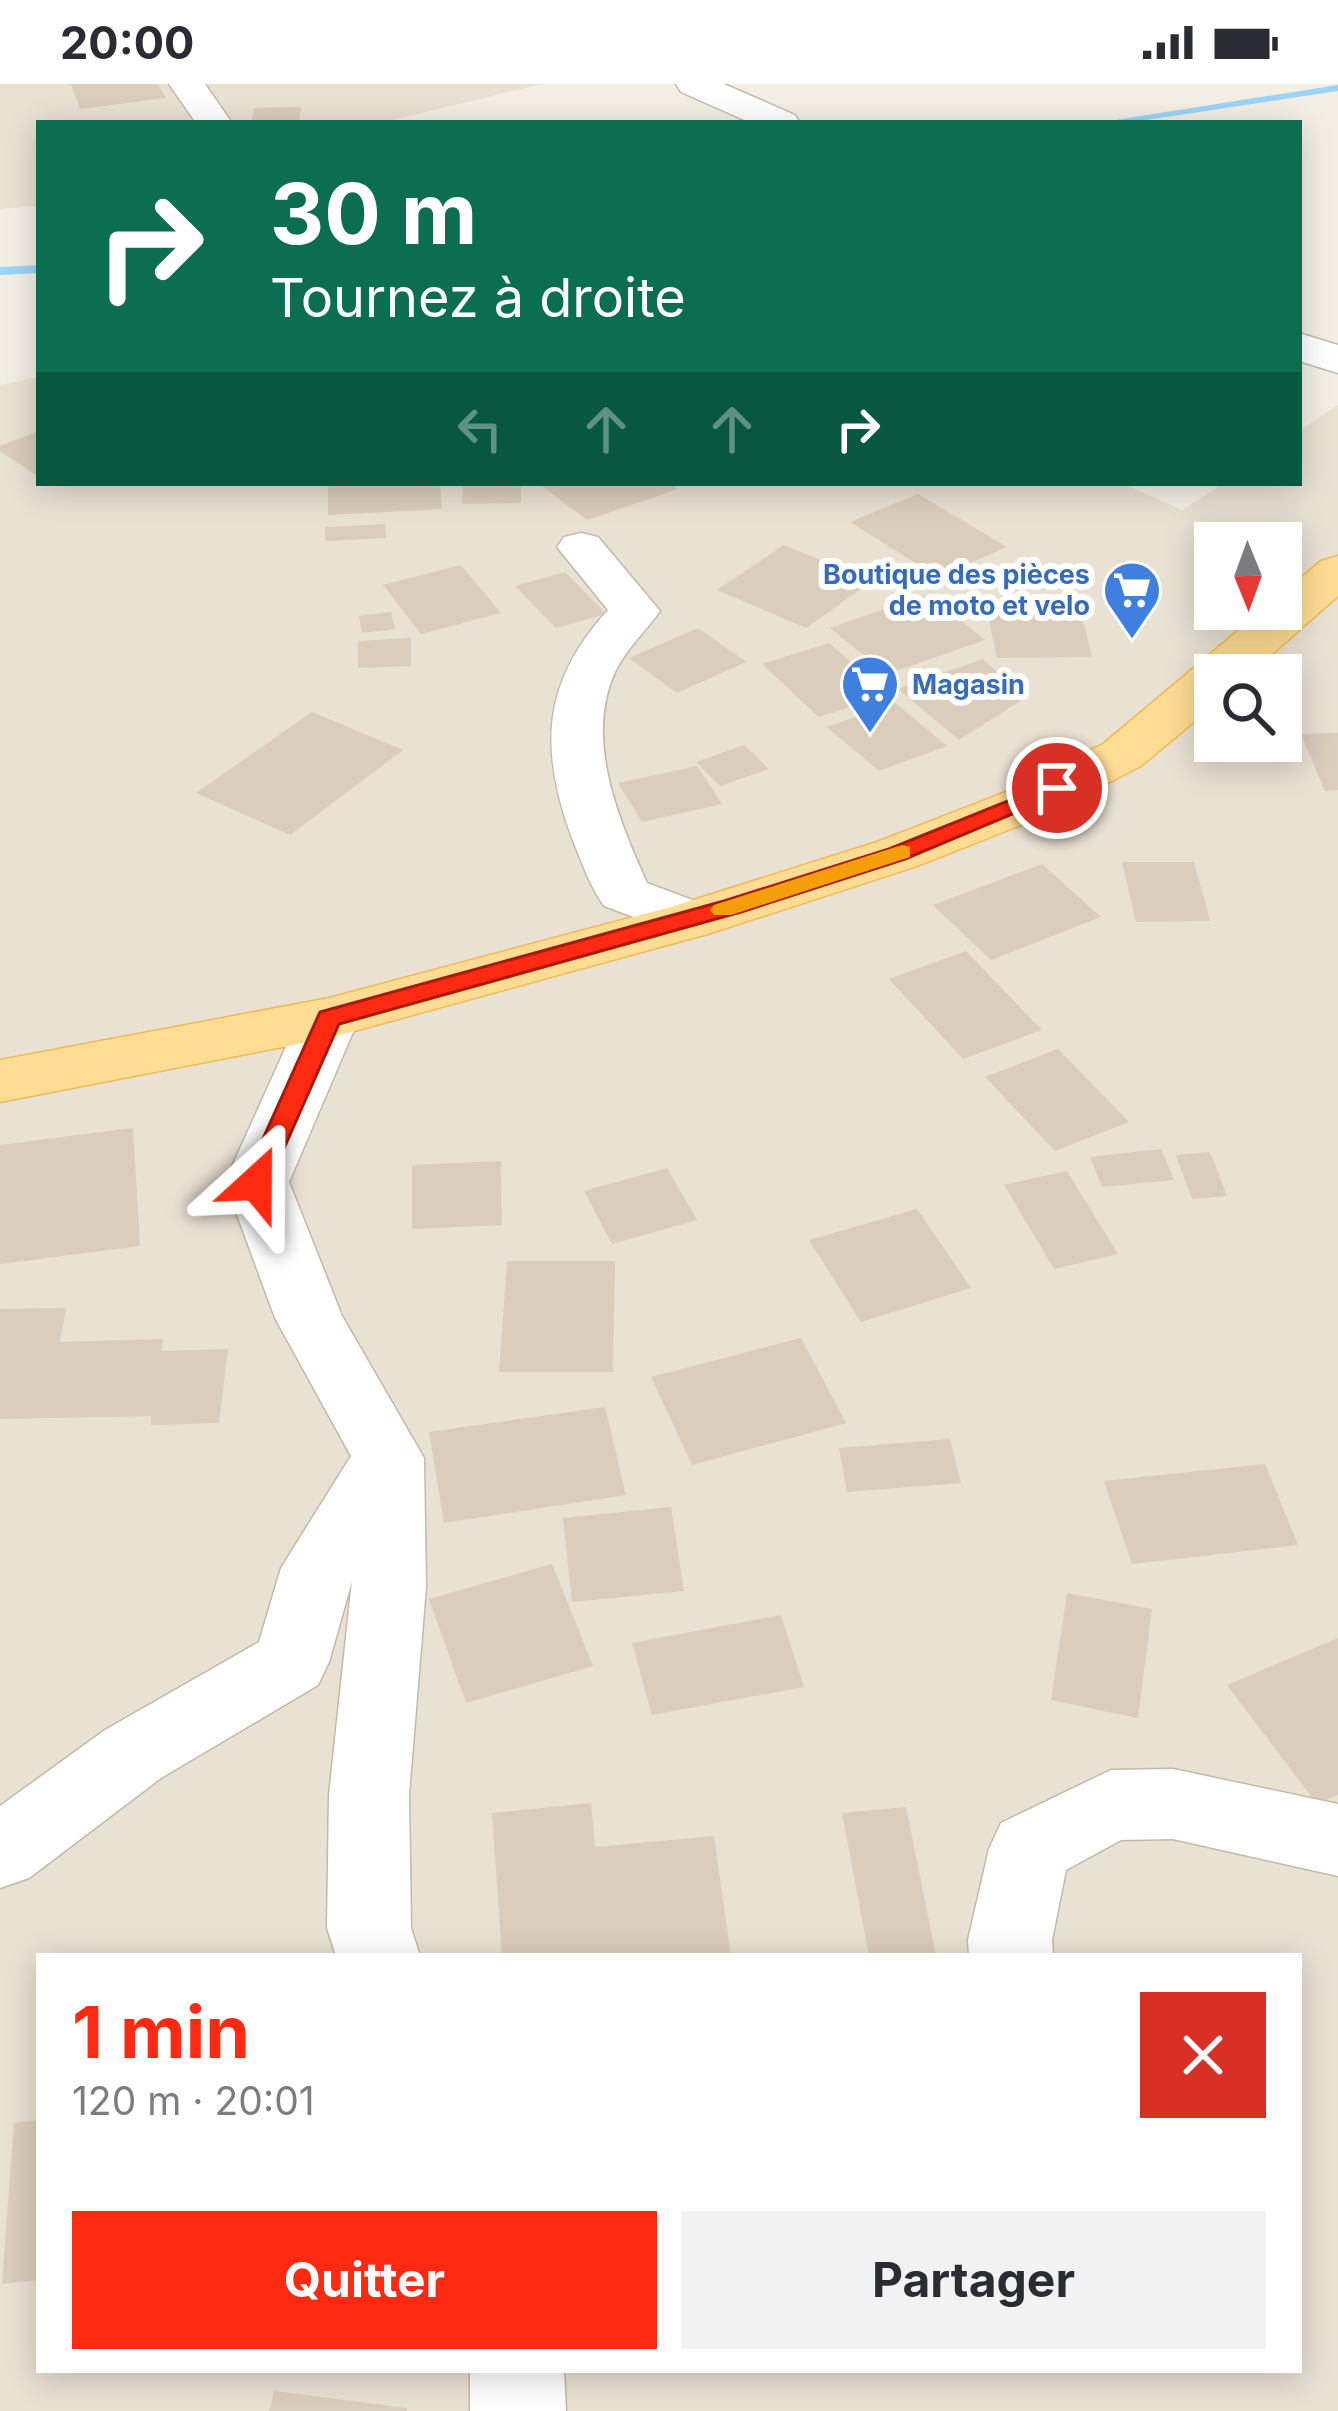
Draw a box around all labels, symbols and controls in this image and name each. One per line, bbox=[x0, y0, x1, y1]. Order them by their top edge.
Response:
text: 20:00 bbox=[60, 15, 194, 70]
text: 30 m bbox=[270, 163, 477, 264]
icon: right bbox=[72, 168, 228, 324]
text: Tournez à droite bbox=[270, 265, 686, 330]
icon: left bbox=[447, 396, 513, 462]
icon: ahead bbox=[573, 396, 639, 462]
icon: ahead bbox=[699, 396, 765, 462]
icon: right bbox=[825, 396, 891, 462]
north arrow bbox=[1194, 522, 1302, 630]
map controls bbox=[1194, 522, 1302, 762]
place label: Boutique des pièces de moto et velo bbox=[823, 558, 1090, 622]
supermarket icon: Boutique des pièces de moto et velo bbox=[1101, 559, 1163, 641]
supermarket icon: Magasin bbox=[839, 653, 901, 735]
button: search bbox=[1194, 654, 1302, 762]
place label: Magasin bbox=[912, 668, 1025, 701]
pin bbox=[1006, 737, 1108, 839]
icon: arrive bbox=[1024, 755, 1090, 821]
position arrow bbox=[193, 1120, 319, 1246]
text: 1 min bbox=[72, 1988, 250, 2075]
button: close bbox=[1140, 1992, 1266, 2118]
text: 120 m · 20:01 bbox=[72, 2077, 315, 2124]
button: Quitter bbox=[72, 2211, 657, 2349]
button: Partager bbox=[681, 2211, 1266, 2349]

